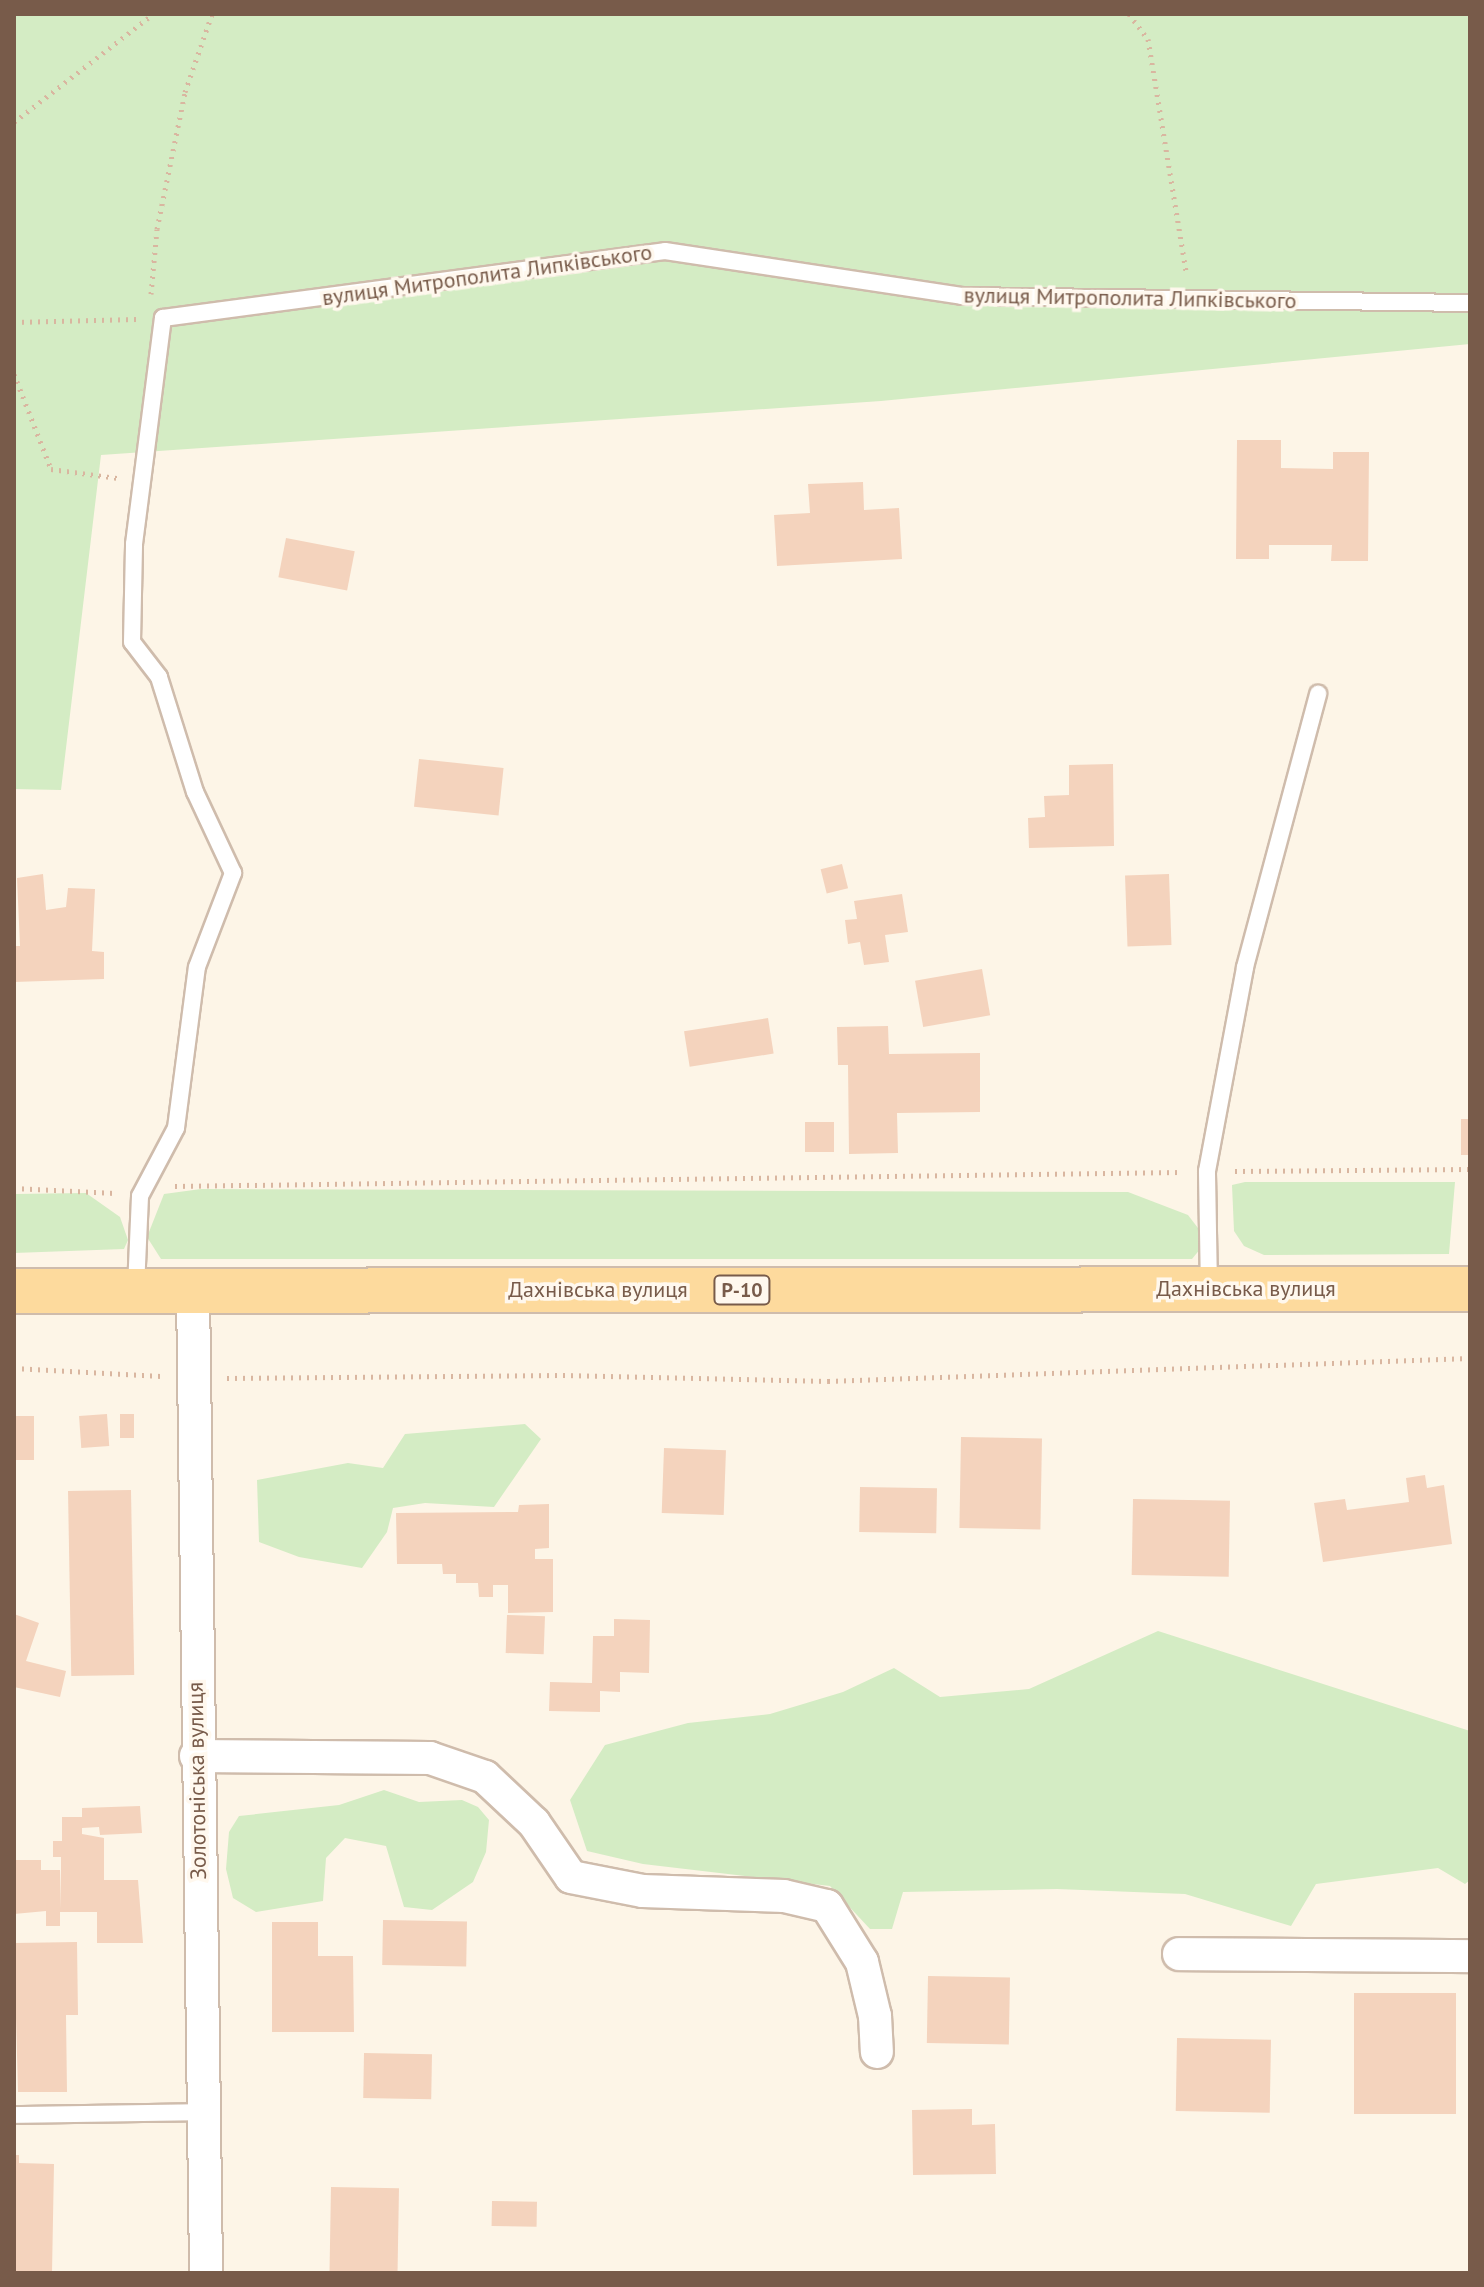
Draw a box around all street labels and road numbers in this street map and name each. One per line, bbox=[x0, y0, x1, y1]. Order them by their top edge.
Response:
street label: вулиця Митрополита Липківського bbox=[320, 239, 654, 311]
street label: вулиця Митрополита Липківського bbox=[963, 282, 1297, 314]
road number: Р-10 bbox=[712, 1274, 772, 1306]
street label: Дахнівська вулиця bbox=[1156, 1276, 1336, 1302]
street label: Дахнівська вулиця bbox=[508, 1277, 688, 1303]
street label: Золотоніська вулиця bbox=[182, 1682, 212, 1880]

